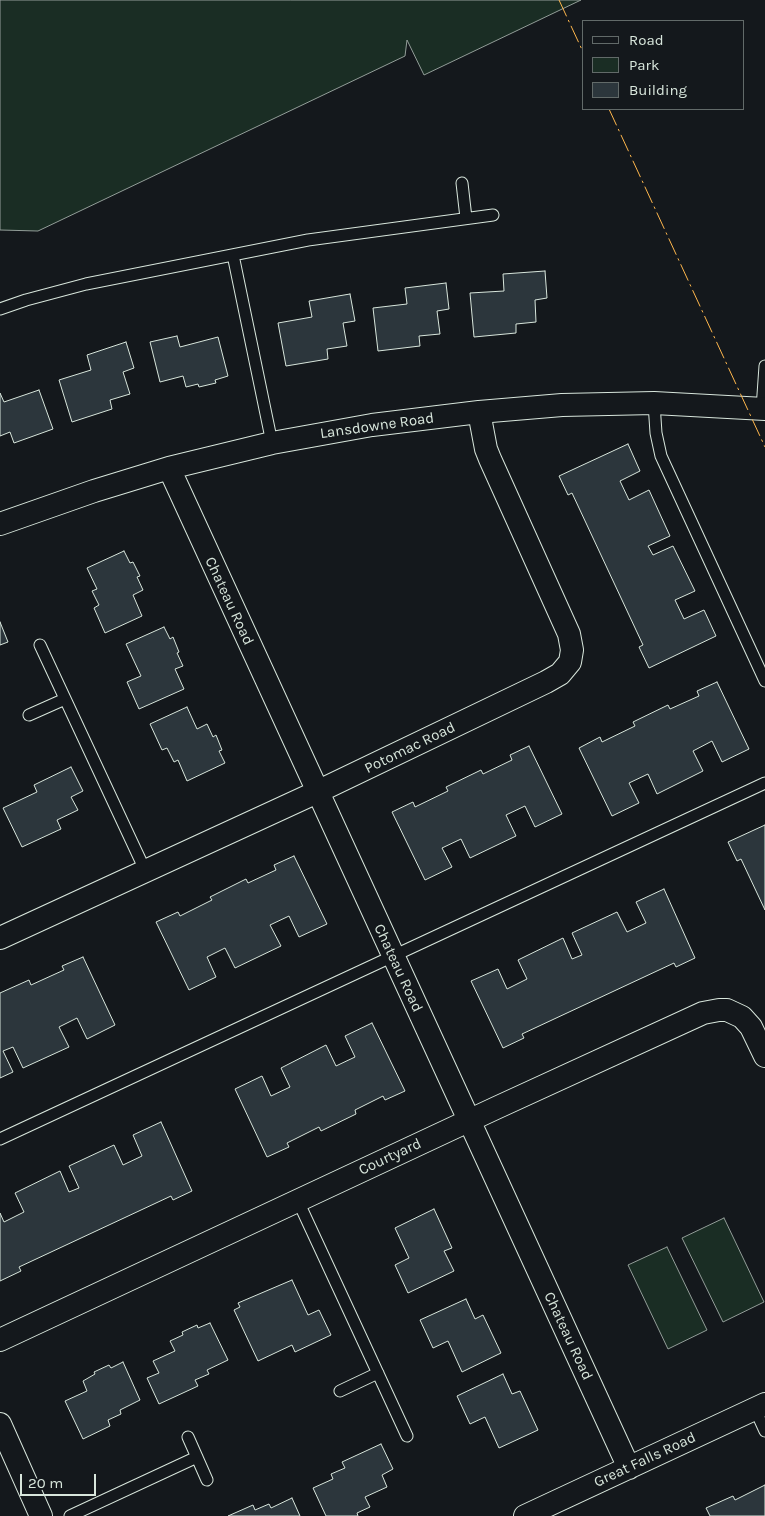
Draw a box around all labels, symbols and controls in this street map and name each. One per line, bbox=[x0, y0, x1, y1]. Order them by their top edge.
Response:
legend bbox=[582, 20, 745, 110]
text: Road bbox=[629, 31, 664, 49]
text: Park bbox=[629, 56, 659, 74]
text: Building bbox=[629, 81, 687, 99]
street label: Lansdowne Road bbox=[319, 409, 435, 443]
street label: Chateau Road bbox=[201, 554, 257, 648]
street label: Potomac Road bbox=[362, 718, 458, 778]
street label: Chateau Road bbox=[370, 921, 426, 1015]
street label: Courtyard bbox=[356, 1135, 424, 1179]
street label: Chateau Road bbox=[540, 1289, 596, 1383]
street label: Great Falls Road bbox=[591, 1429, 699, 1491]
scale bar bbox=[22, 1464, 99, 1496]
text: 20 m bbox=[28, 1474, 63, 1492]

